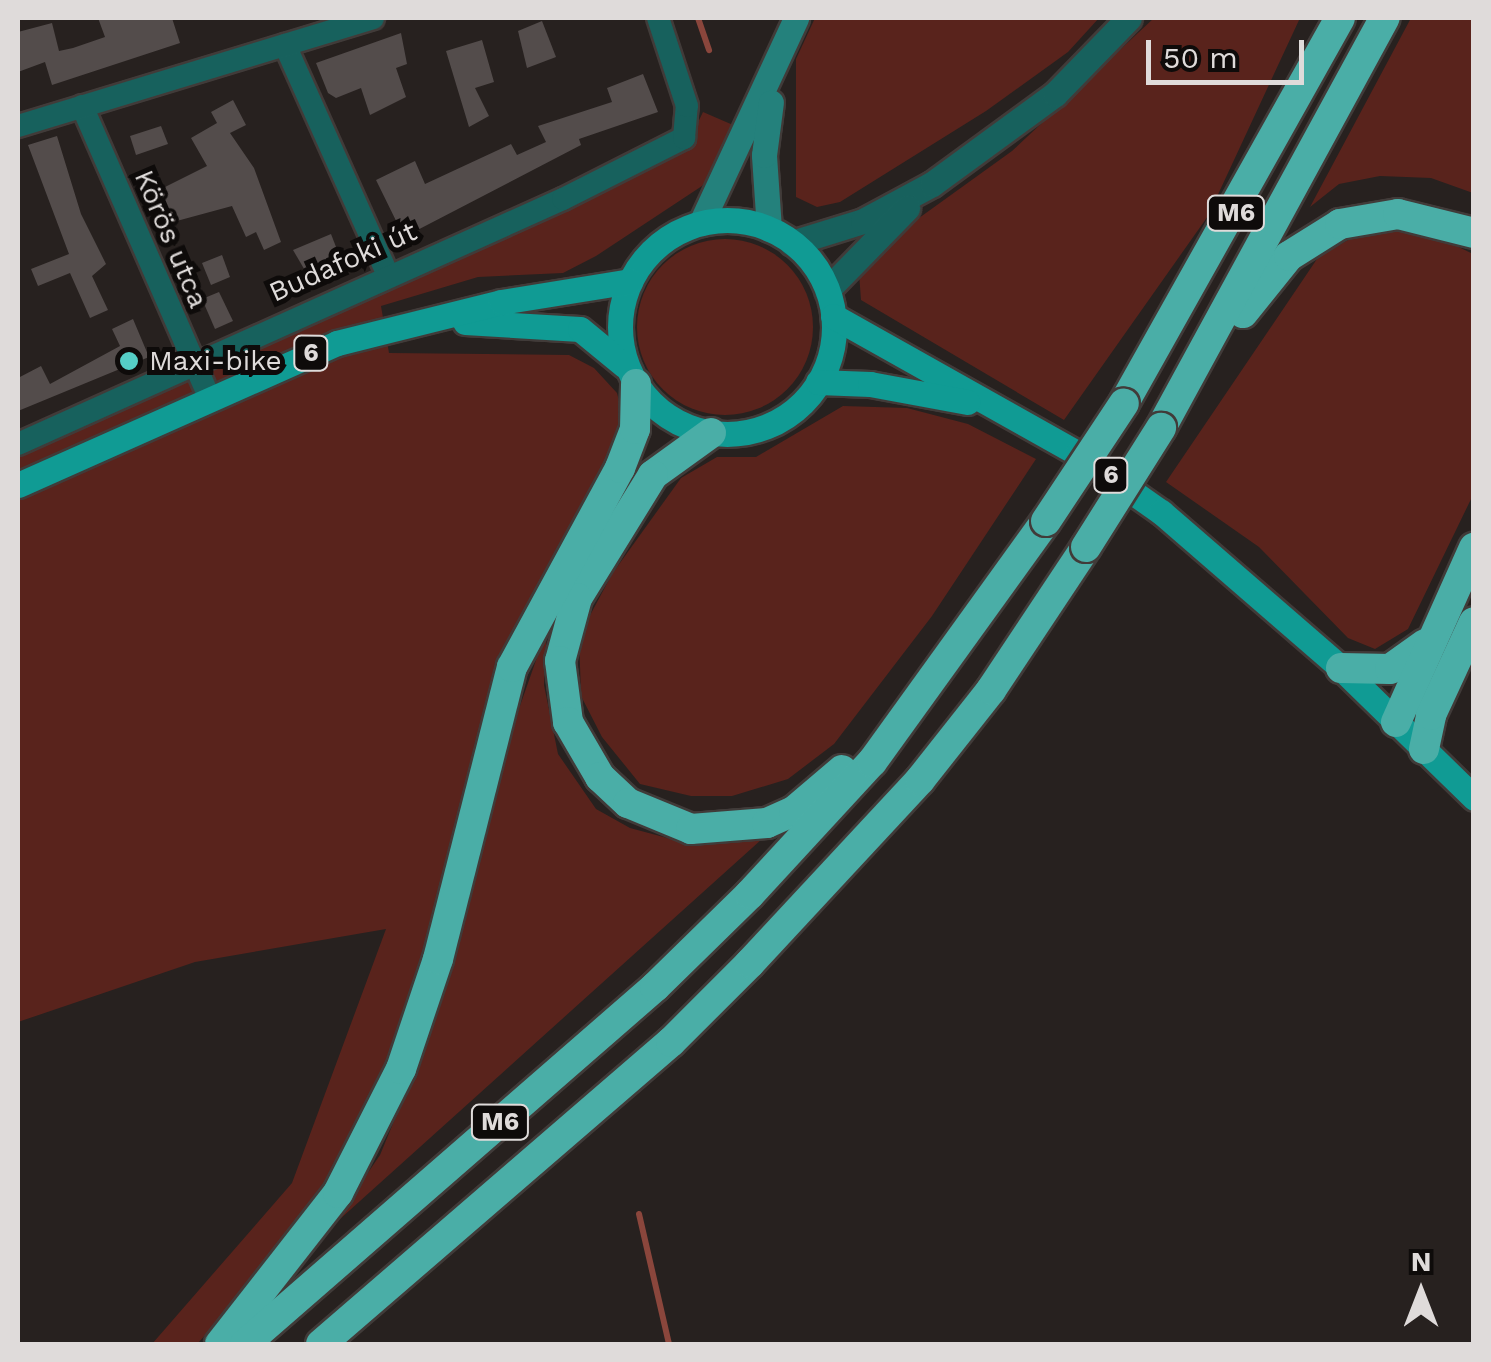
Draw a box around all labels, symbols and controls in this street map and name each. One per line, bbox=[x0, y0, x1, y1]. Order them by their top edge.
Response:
scale bar bbox=[1151, 20, 1308, 82]
text: 50 m bbox=[1163, 40, 1238, 75]
street label: Körös utca bbox=[127, 165, 215, 313]
road number: M6 bbox=[1206, 193, 1266, 233]
street label: Budafoki út bbox=[264, 214, 422, 310]
road number: 6 bbox=[291, 333, 331, 373]
place label: Maxi-bike bbox=[149, 344, 282, 378]
marker: Maxi-bike bbox=[118, 350, 140, 372]
road number: 6 bbox=[1091, 455, 1131, 495]
road number: M6 bbox=[470, 1102, 530, 1142]
north arrow bbox=[1371, 1242, 1471, 1342]
text: N bbox=[1411, 1245, 1431, 1278]

